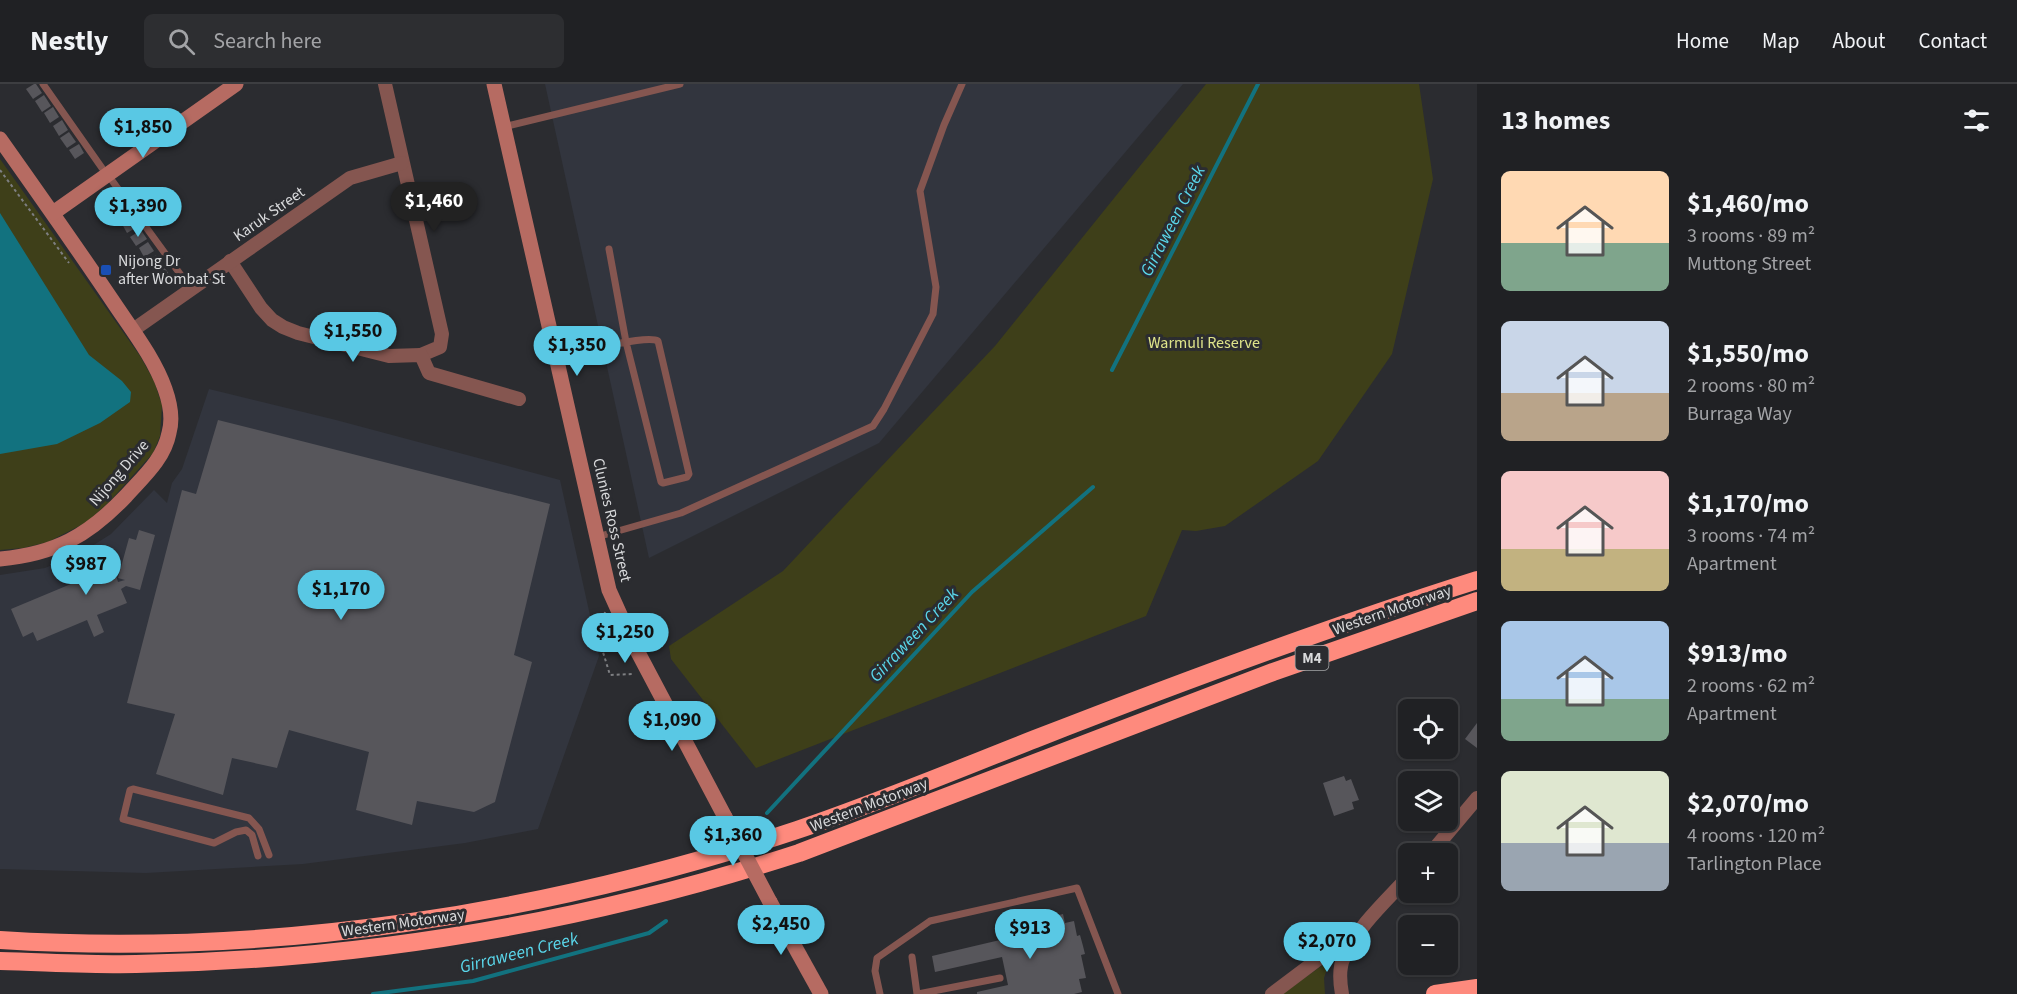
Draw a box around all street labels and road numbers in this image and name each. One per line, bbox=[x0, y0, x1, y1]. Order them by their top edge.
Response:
street label: Karuk Street bbox=[229, 181, 310, 247]
street label: Nijong Drive bbox=[84, 435, 154, 511]
street label: Clunies Ross Street bbox=[587, 456, 637, 585]
street label: Western Motorway bbox=[1330, 579, 1455, 641]
road number: M4 bbox=[1296, 646, 1328, 670]
street label: Western Motorway bbox=[807, 772, 931, 838]
street label: Western Motorway bbox=[340, 903, 467, 943]

